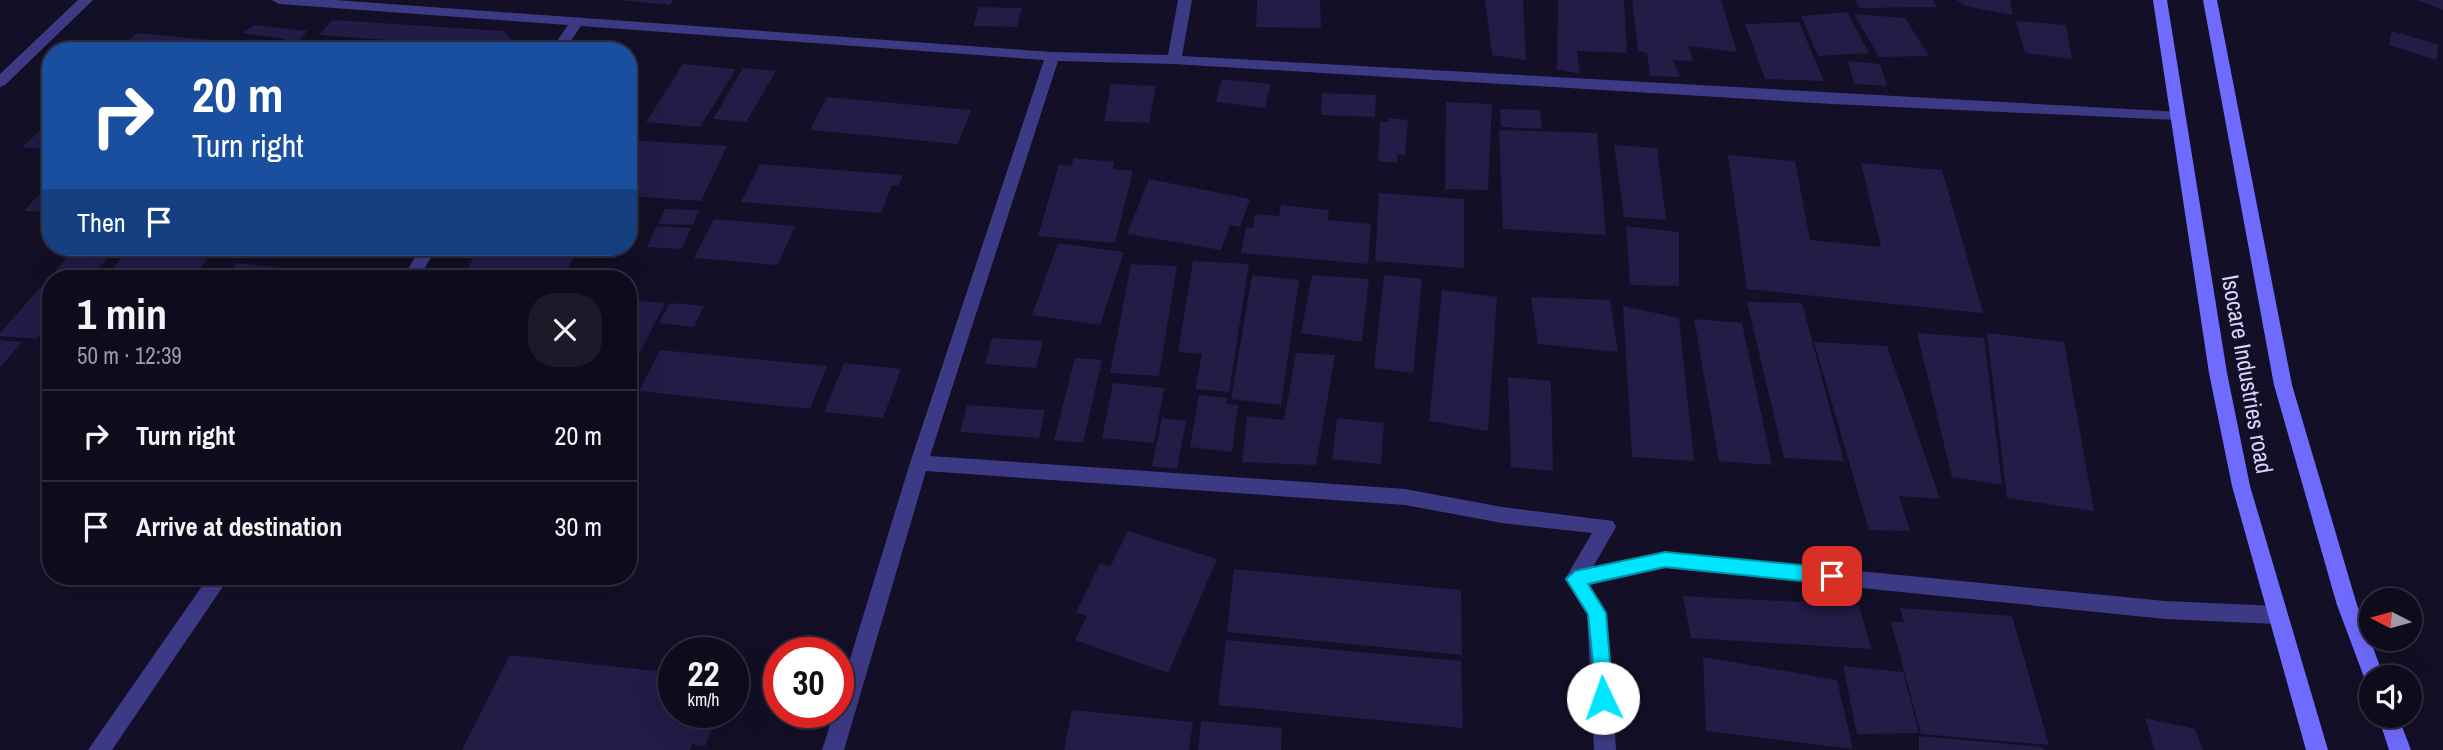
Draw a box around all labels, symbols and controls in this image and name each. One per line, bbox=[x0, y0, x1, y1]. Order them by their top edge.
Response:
text: 20 m bbox=[192, 61, 284, 127]
icon: right bbox=[77, 70, 168, 161]
text: Turn right bbox=[192, 124, 304, 167]
icon: arrive bbox=[140, 203, 178, 241]
text: Then bbox=[77, 205, 126, 240]
street label: Isocare Industries road bbox=[2215, 272, 2281, 476]
text: 1 min bbox=[77, 286, 167, 342]
button: close bbox=[528, 293, 602, 367]
text: 50 m · 12:39 bbox=[77, 340, 182, 371]
icon: right bbox=[77, 417, 115, 455]
text: Turn right bbox=[136, 418, 235, 453]
text: 20 m bbox=[555, 418, 602, 453]
icon: arrive bbox=[77, 508, 115, 546]
text: Arrive at destination bbox=[136, 509, 342, 544]
text: 30 m bbox=[555, 509, 602, 544]
pin bbox=[1802, 546, 1862, 606]
icon: arrive bbox=[1813, 557, 1851, 595]
north arrow bbox=[2359, 588, 2422, 651]
map controls bbox=[2359, 588, 2422, 728]
speed limit sign: 30 bbox=[763, 637, 854, 728]
text: 22 bbox=[688, 650, 719, 697]
position arrow bbox=[1566, 661, 1640, 735]
button: sound bbox=[2359, 665, 2422, 728]
text: km/h bbox=[688, 687, 720, 712]

